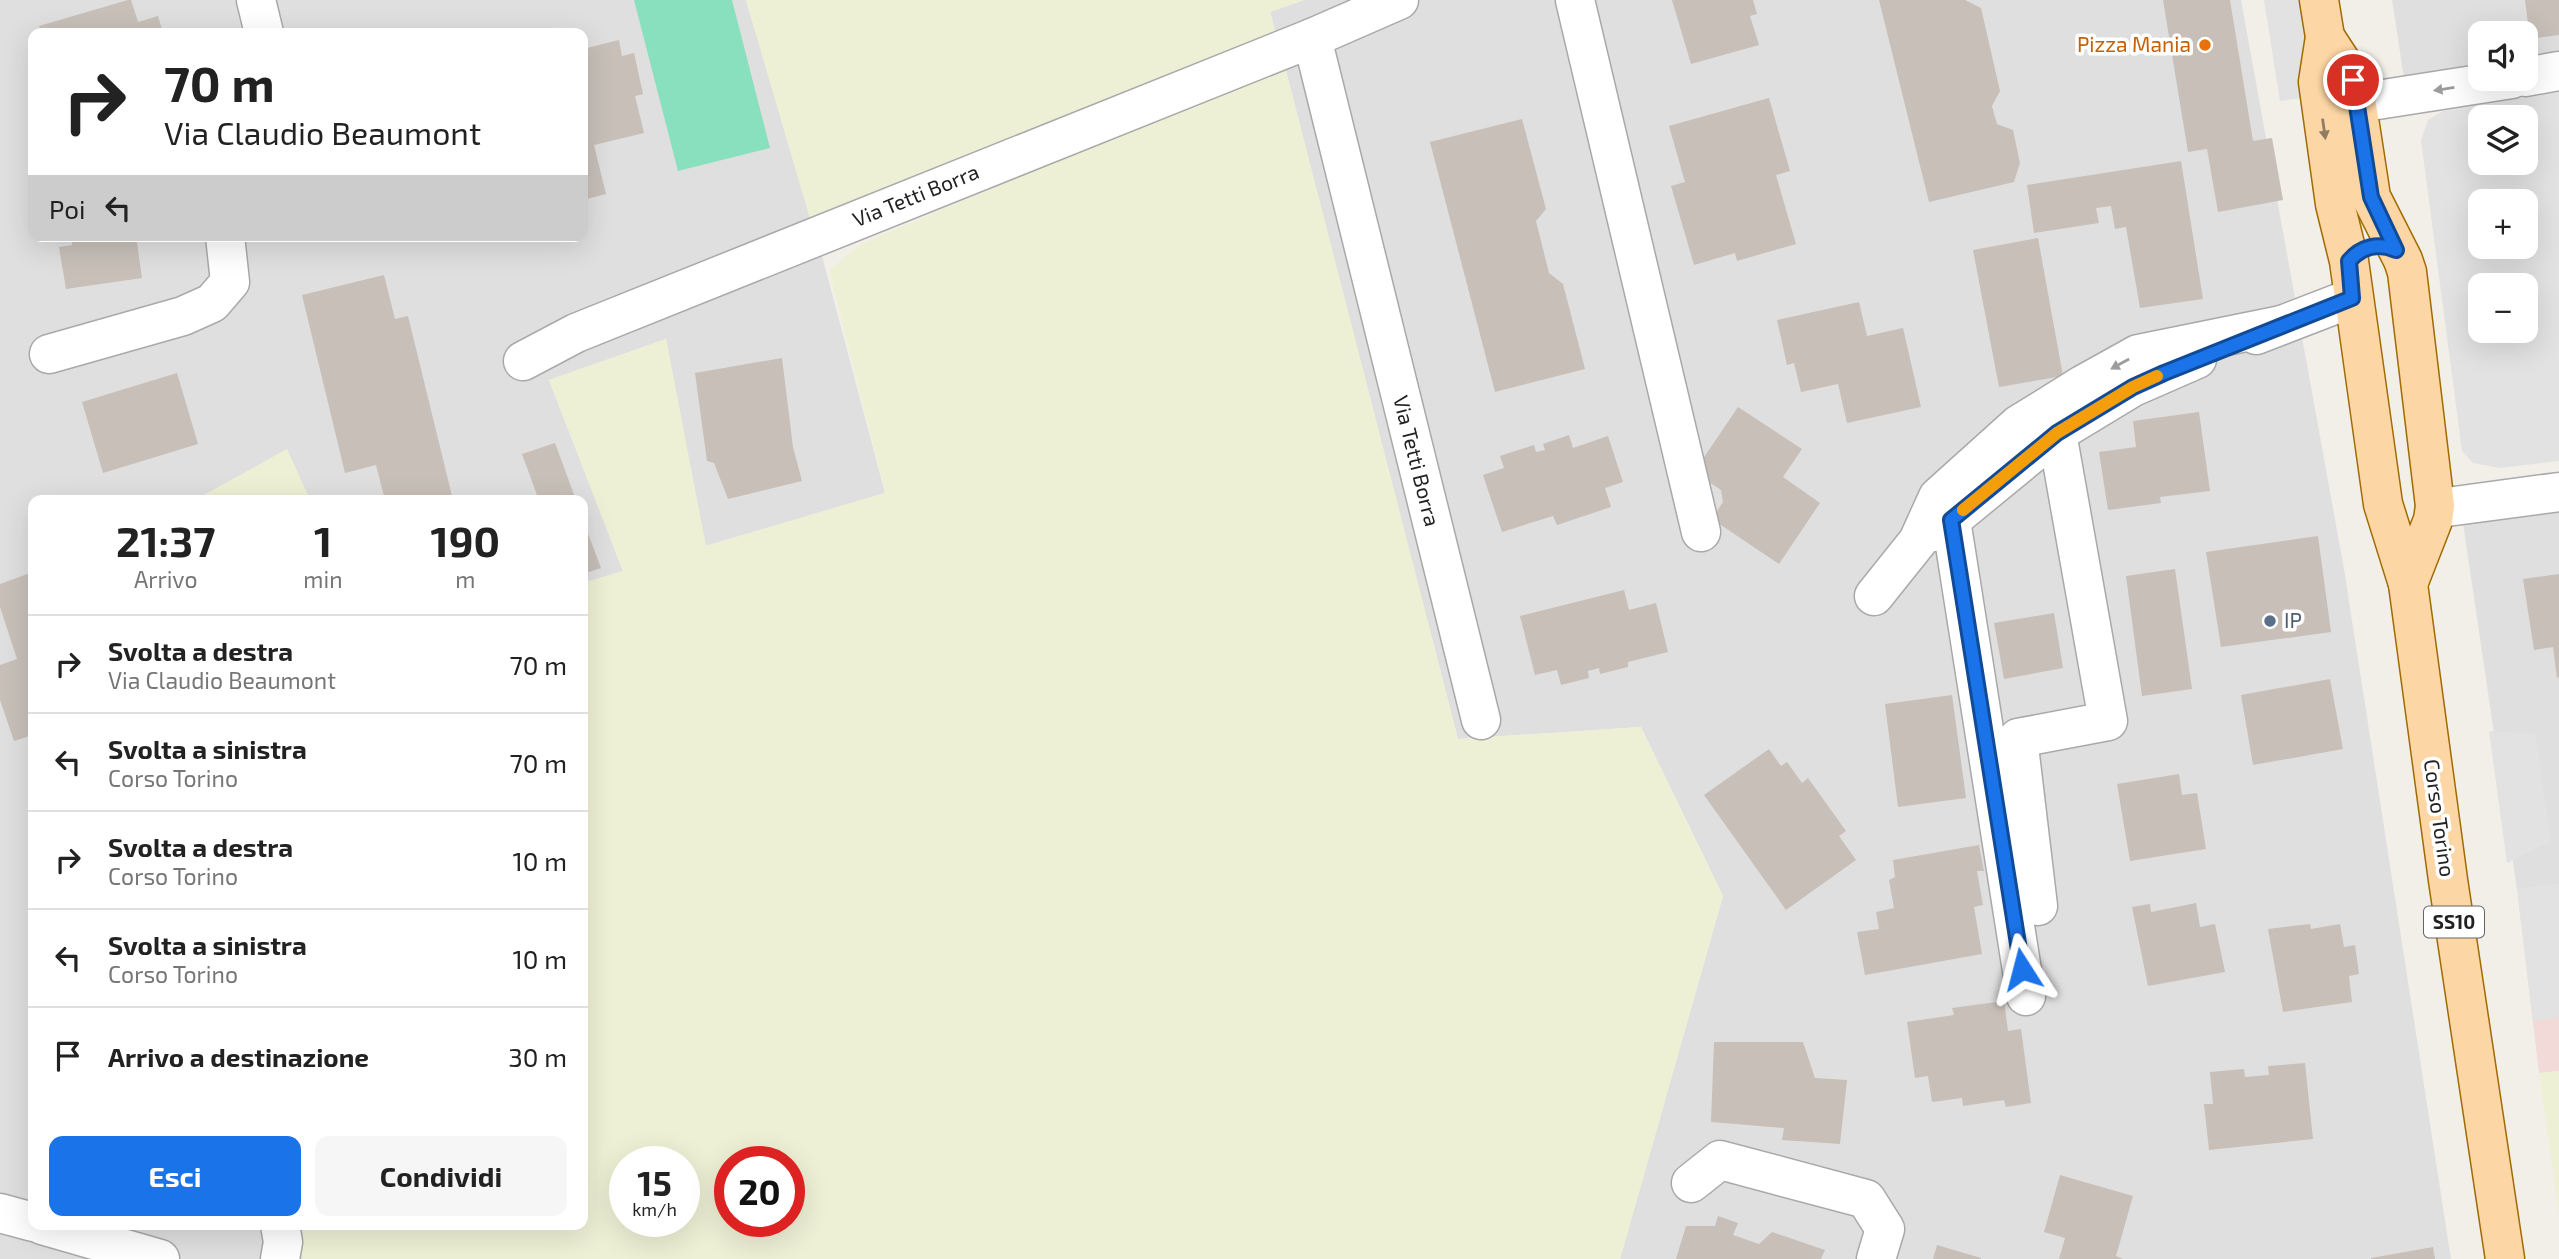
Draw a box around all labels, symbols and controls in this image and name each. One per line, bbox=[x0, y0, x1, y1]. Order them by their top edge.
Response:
map controls bbox=[2468, 21, 2538, 343]
button: sound bbox=[2468, 21, 2538, 91]
place label: Pizza Mania bbox=[2077, 31, 2191, 56]
marker: Pizza Mania bbox=[2197, 37, 2213, 53]
pin bbox=[2323, 50, 2383, 110]
text: 70 m bbox=[164, 53, 275, 112]
icon: right bbox=[49, 56, 140, 147]
icon: arrive bbox=[2334, 61, 2372, 99]
one-way arrow bbox=[2433, 84, 2455, 95]
button: layers bbox=[2468, 105, 2538, 175]
text: Via Claudio Beaumont bbox=[164, 113, 481, 151]
one-way arrow bbox=[2319, 118, 2330, 140]
street label: Via Tetti Borra bbox=[849, 158, 982, 231]
icon: left bbox=[99, 189, 137, 227]
button: + bbox=[2468, 189, 2538, 259]
text: Poi bbox=[49, 193, 85, 224]
button: − bbox=[2468, 273, 2538, 343]
one-way arrow bbox=[2111, 358, 2130, 370]
street label: Via Tetti Borra bbox=[1389, 393, 1446, 529]
text: 21:37 bbox=[116, 515, 215, 565]
text: 1 bbox=[314, 515, 332, 565]
text: 190 bbox=[431, 515, 500, 565]
text: Arrivo bbox=[134, 565, 197, 593]
text: min bbox=[303, 565, 343, 593]
text: m bbox=[455, 565, 475, 593]
place label: IP bbox=[2284, 607, 2302, 632]
marker: IP bbox=[2262, 613, 2278, 629]
text: Svolta a destra bbox=[108, 635, 293, 666]
icon: right bbox=[49, 645, 87, 683]
text: 70 m bbox=[509, 649, 567, 680]
text: Via Claudio Beaumont bbox=[108, 666, 336, 694]
text: Svolta a sinistra bbox=[108, 733, 307, 764]
icon: left bbox=[49, 743, 87, 781]
text: 70 m bbox=[509, 747, 567, 778]
street label: Corso Torino bbox=[2420, 757, 2461, 878]
text: Corso Torino bbox=[108, 764, 238, 792]
text: Svolta a destra bbox=[108, 831, 293, 862]
icon: right bbox=[49, 841, 87, 879]
text: 10 m bbox=[512, 845, 567, 876]
text: Corso Torino bbox=[108, 862, 238, 890]
road number: SS10 bbox=[2424, 906, 2484, 938]
text: Svolta a sinistra bbox=[108, 929, 307, 960]
position arrow bbox=[1985, 932, 2059, 1006]
icon: left bbox=[49, 939, 87, 977]
text: 10 m bbox=[512, 943, 567, 974]
text: Corso Torino bbox=[108, 960, 238, 988]
icon: arrive bbox=[49, 1037, 87, 1075]
text: Arrivo a destinazione bbox=[108, 1041, 369, 1072]
text: 30 m bbox=[508, 1041, 567, 1072]
button: Esci bbox=[49, 1136, 301, 1216]
button: Condividi bbox=[315, 1136, 567, 1216]
speed limit sign: 20 bbox=[714, 1146, 805, 1237]
text: 15 bbox=[637, 1161, 672, 1203]
text: km/h bbox=[632, 1198, 677, 1220]

